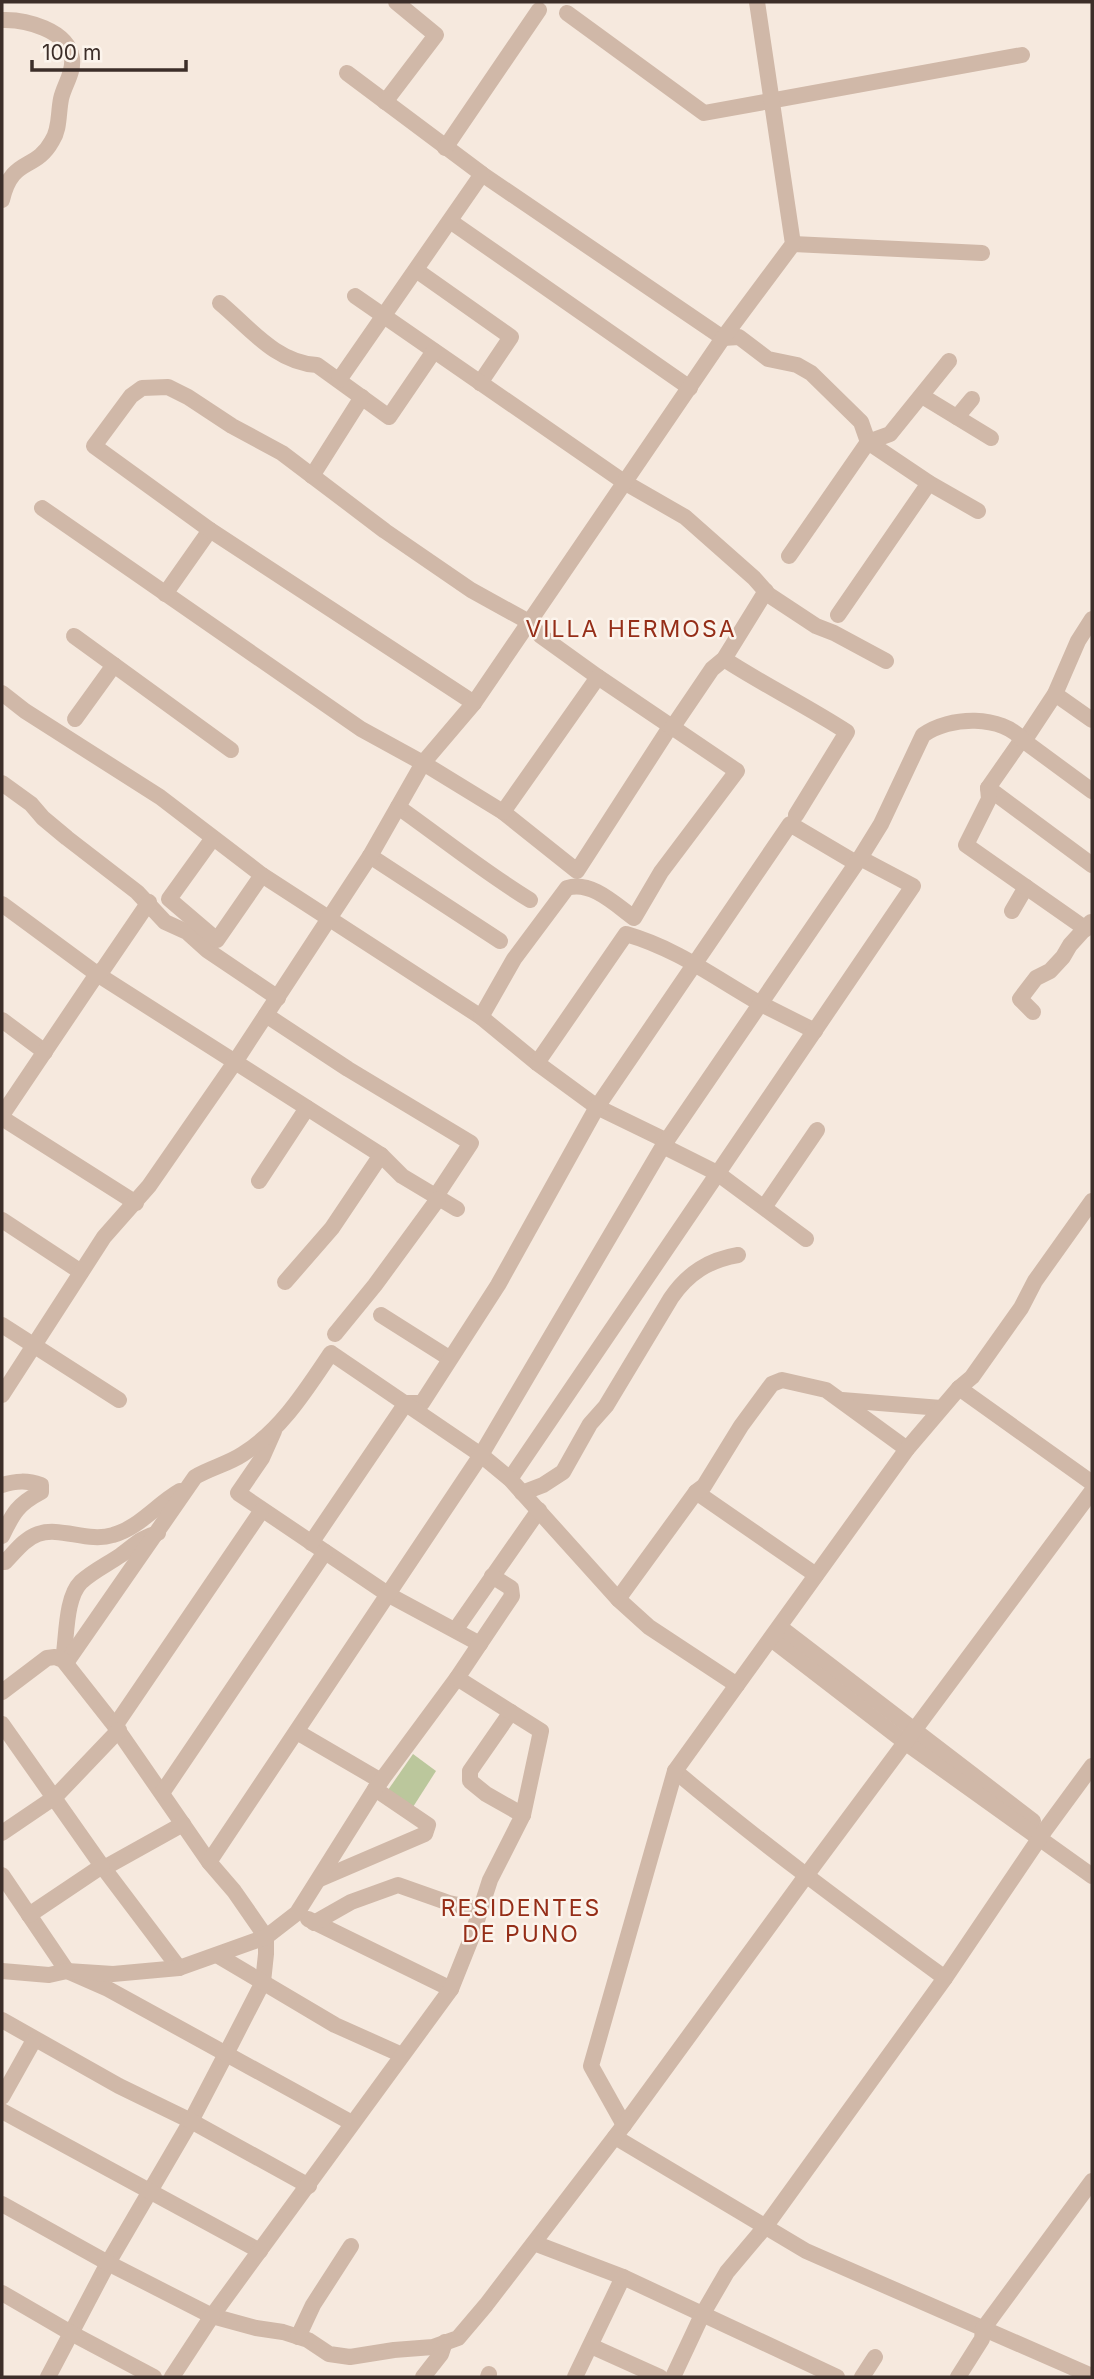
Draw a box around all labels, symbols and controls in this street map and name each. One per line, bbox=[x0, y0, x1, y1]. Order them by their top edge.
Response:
scale bar bbox=[32, 28, 186, 72]
text: 100 m bbox=[42, 40, 101, 65]
district label: VILLA HERMOSA bbox=[525, 615, 737, 643]
district label: RESIDENTES DE PUNO bbox=[441, 1894, 601, 1948]

